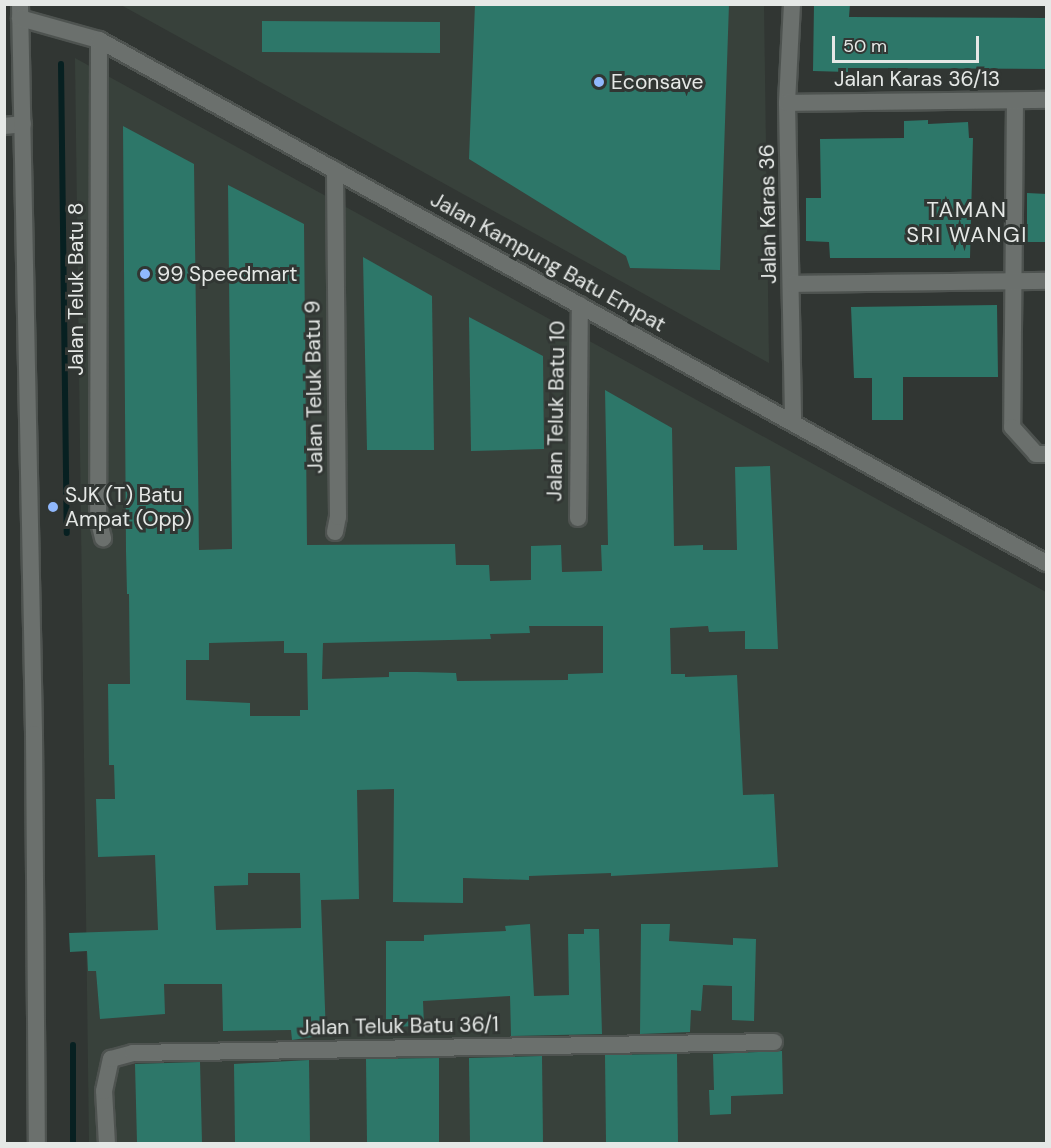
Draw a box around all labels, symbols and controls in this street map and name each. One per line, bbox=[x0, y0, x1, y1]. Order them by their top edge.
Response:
scale bar bbox=[835, 24, 982, 62]
text: 50 m bbox=[843, 34, 887, 58]
street label: Jalan Karas 36/13 bbox=[834, 66, 1000, 92]
place label: Econsave bbox=[611, 69, 703, 95]
marker: Econsave bbox=[592, 75, 606, 89]
street label: Jalan Karas 36 bbox=[754, 144, 782, 284]
street label: Jalan Kampung Batu Empat bbox=[426, 187, 670, 337]
district label: TAMAN SRI WANGI bbox=[906, 196, 1028, 248]
street label: Jalan Teluk Batu 8 bbox=[63, 203, 89, 375]
place label: 99 Speedmart bbox=[157, 261, 297, 287]
marker: 99 Speedmart bbox=[138, 267, 152, 281]
street label: Jalan Teluk Batu 9 bbox=[300, 300, 328, 474]
street label: Jalan Teluk Batu 10 bbox=[542, 320, 570, 502]
place label: SJK (T) Batu Ampat (Opp) bbox=[65, 482, 192, 532]
marker: SJK (T) Batu Ampat (Opp) bbox=[46, 500, 60, 514]
street label: Jalan Teluk Batu 36/1 bbox=[299, 1012, 499, 1040]

